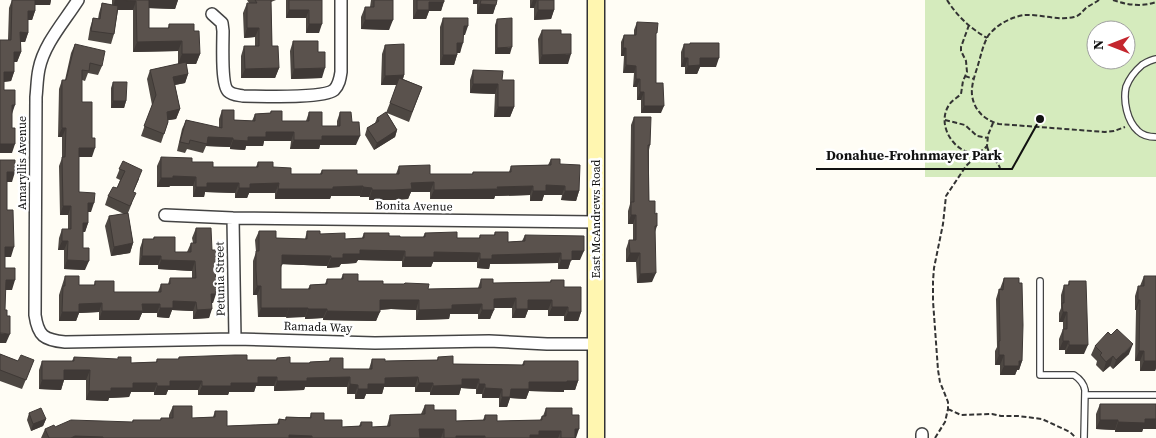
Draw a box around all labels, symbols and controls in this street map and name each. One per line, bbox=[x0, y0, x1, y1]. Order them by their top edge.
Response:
north arrow bbox=[1086, 20, 1136, 70]
text: N bbox=[1088, 40, 1108, 50]
street label: Amaryllis Avenue bbox=[14, 116, 30, 210]
callout: Donahue-Frohnmayer Park bbox=[816, 140, 1012, 169]
text: Donahue-Frohnmayer Park bbox=[826, 145, 1003, 165]
street label: East McAndrews Road bbox=[588, 159, 604, 278]
street label: Bonita Avenue bbox=[375, 197, 453, 215]
street label: Petunia Street bbox=[211, 241, 229, 316]
street label: Ramada Way bbox=[283, 318, 354, 336]

